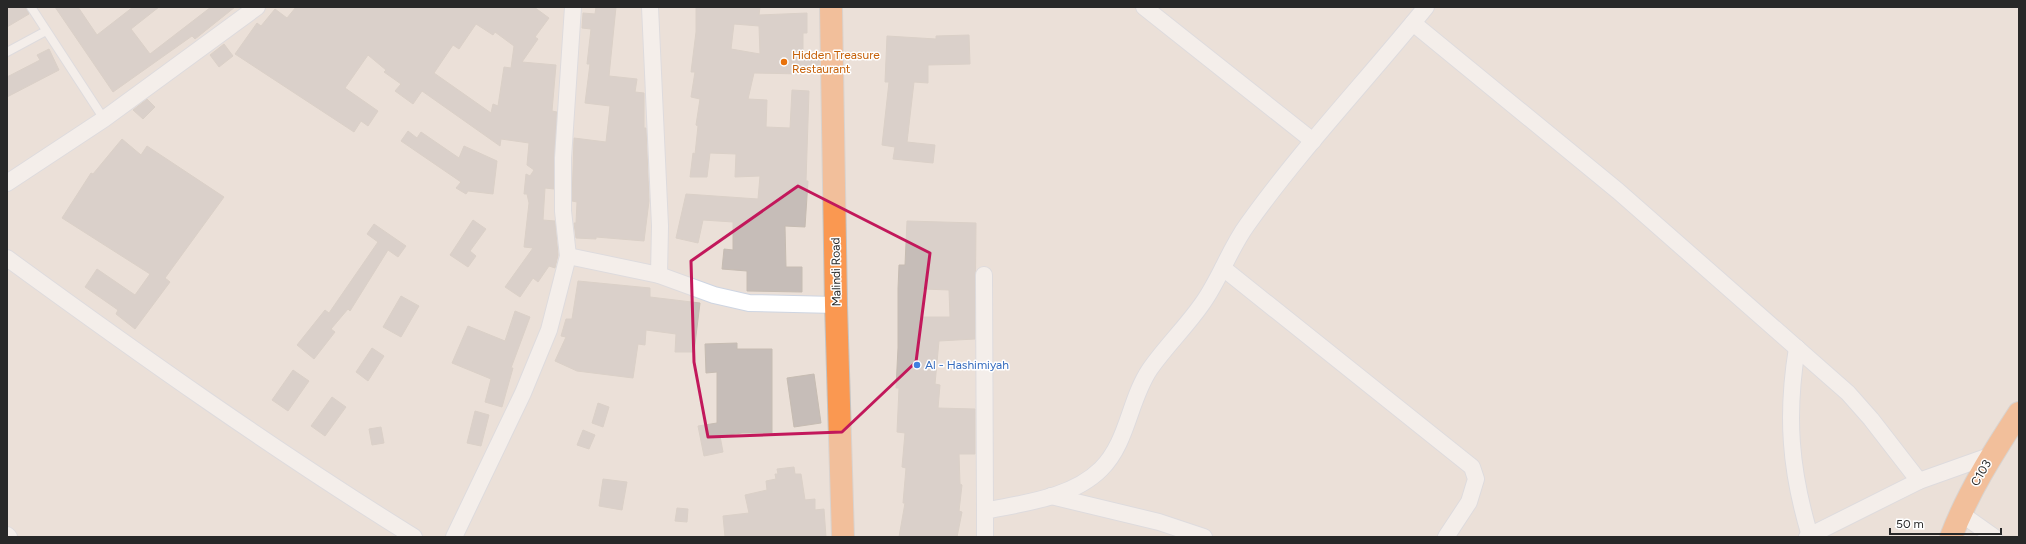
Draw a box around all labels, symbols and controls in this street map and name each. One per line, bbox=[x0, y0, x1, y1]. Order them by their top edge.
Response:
place label: Hidden Treasure Restaurant bbox=[792, 48, 880, 76]
marker: Hidden Treasure Restaurant bbox=[779, 57, 789, 67]
street label: Malindi Road bbox=[828, 237, 844, 307]
place label: Al - Hashimiyah bbox=[925, 358, 1009, 372]
marker: Al - Hashimiyah bbox=[912, 360, 922, 370]
street label: C103 bbox=[1968, 457, 1994, 489]
scale bar bbox=[1890, 510, 2001, 536]
text: 50 m bbox=[1896, 517, 1924, 531]

